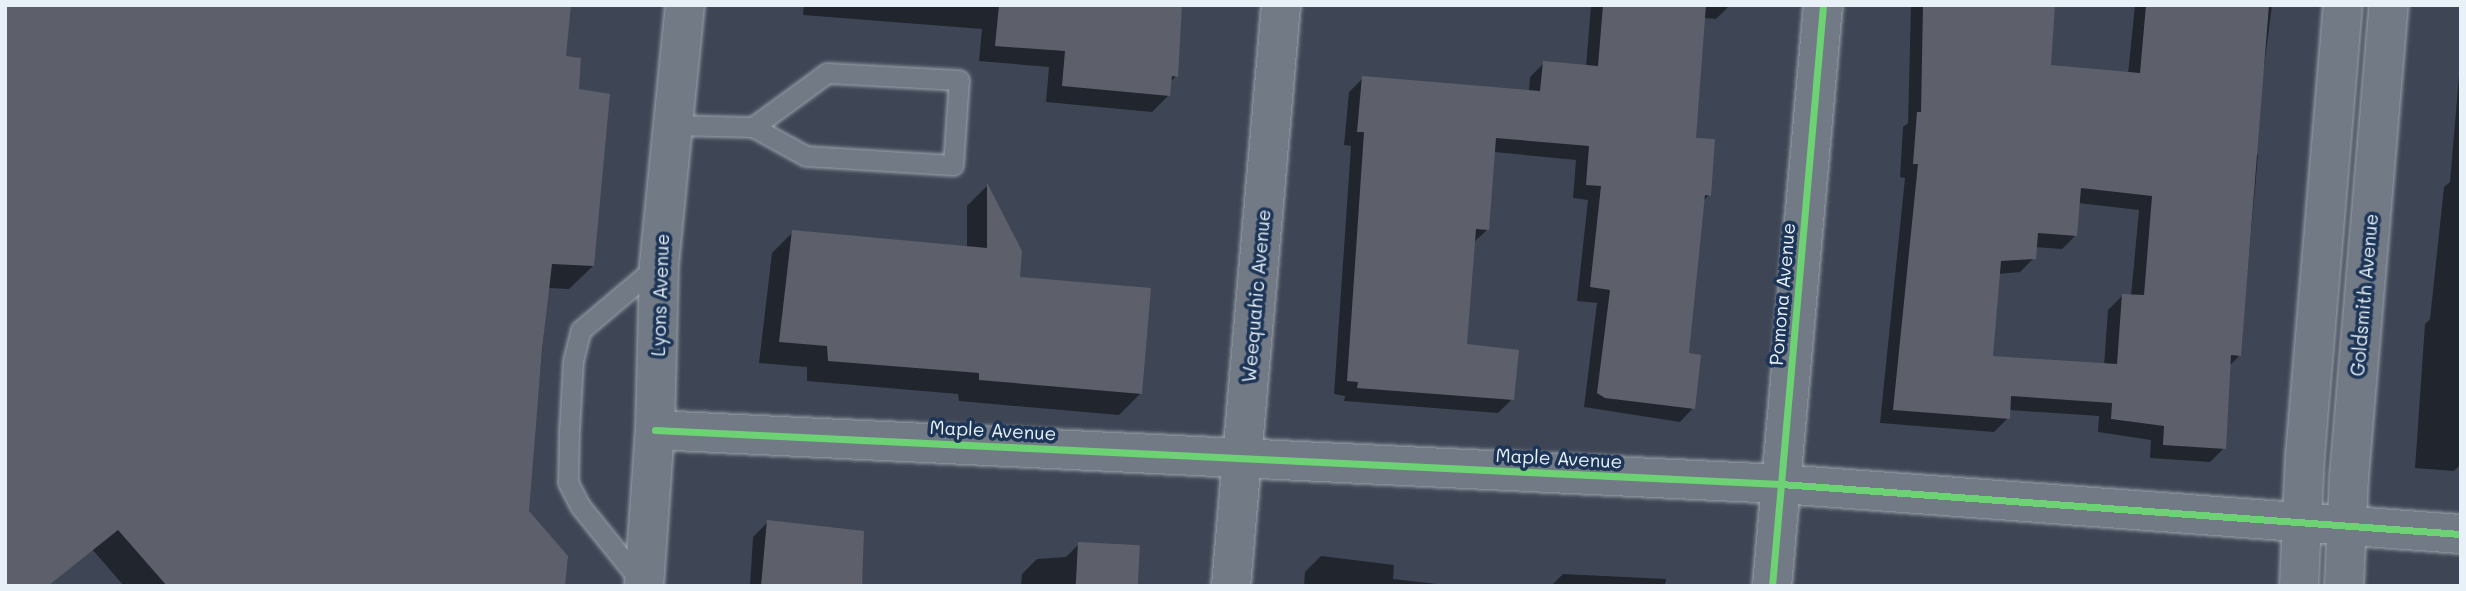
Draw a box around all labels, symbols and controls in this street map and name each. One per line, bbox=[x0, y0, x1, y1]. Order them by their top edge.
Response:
street label: Weequahic Avenue bbox=[1237, 208, 1275, 384]
street label: Goldsmith Avenue bbox=[2346, 213, 2382, 377]
street label: Pomona Avenue bbox=[1764, 222, 1800, 366]
street label: Lyons Avenue bbox=[646, 233, 674, 357]
street label: Maple Avenue bbox=[929, 415, 1057, 445]
street label: Maple Avenue bbox=[1495, 443, 1623, 473]

